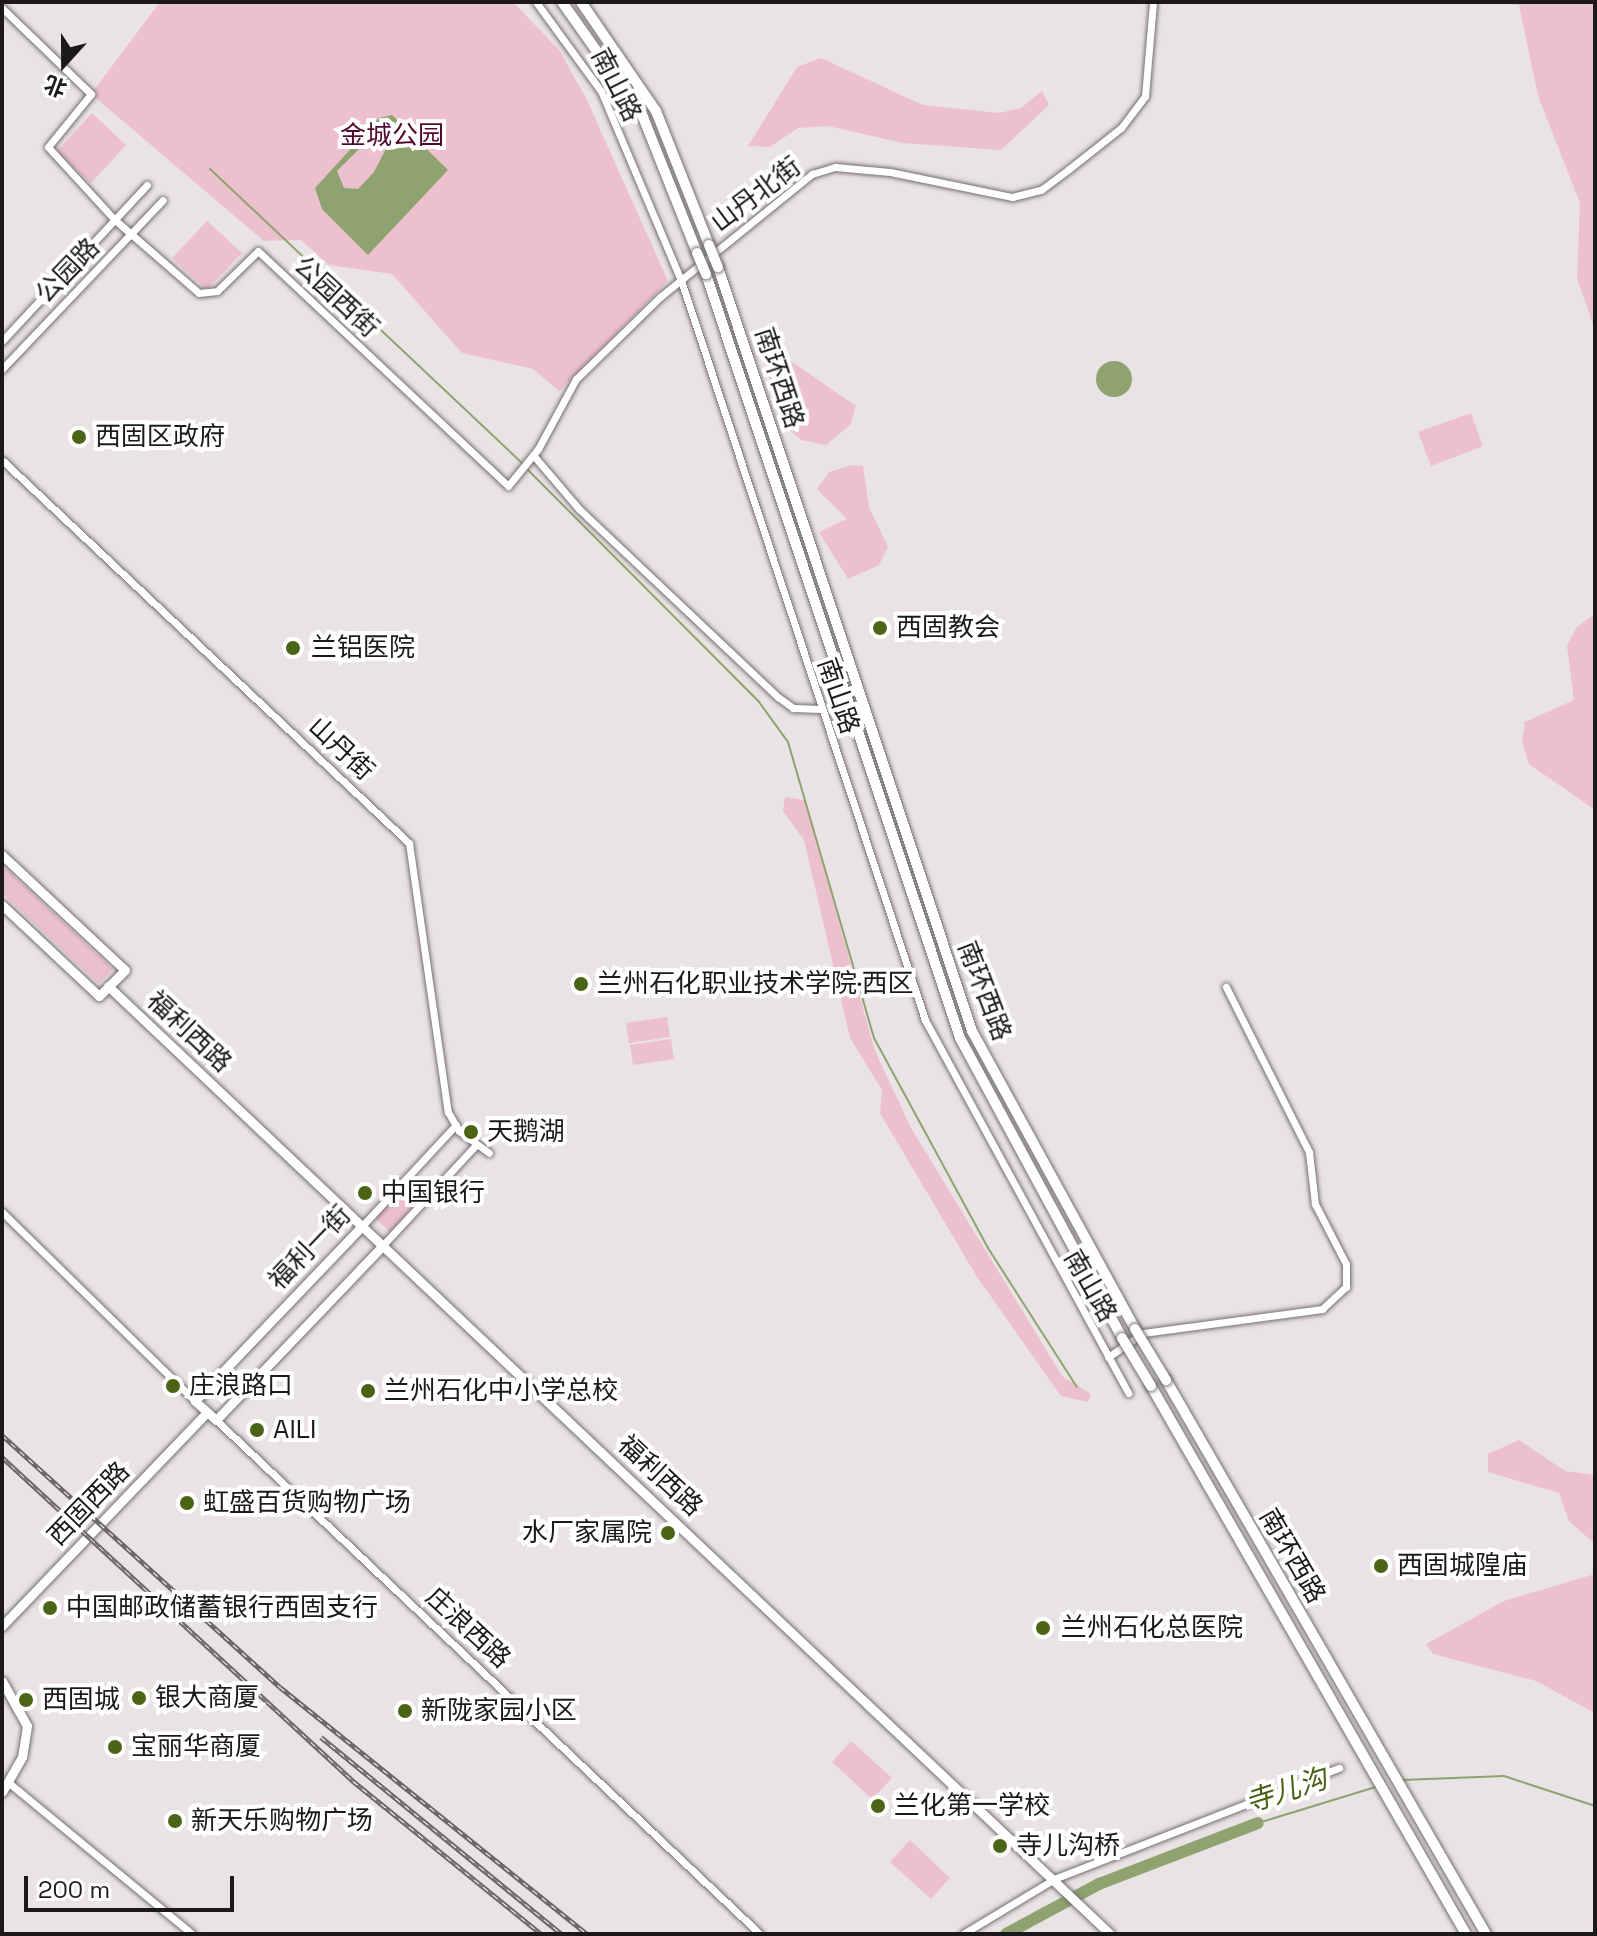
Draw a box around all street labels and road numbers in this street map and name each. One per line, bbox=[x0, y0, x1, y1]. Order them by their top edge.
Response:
street label: 南山路 bbox=[584, 43, 648, 127]
street label: 山丹北街 bbox=[705, 151, 807, 239]
street label: 公园路 bbox=[30, 232, 106, 310]
street label: 公园西街 bbox=[287, 250, 385, 344]
street label: 南环西路 bbox=[748, 324, 810, 432]
street label: 南山路 bbox=[811, 654, 865, 738]
street label: 山丹街 bbox=[302, 711, 380, 787]
street label: 南环西路 bbox=[951, 937, 1017, 1045]
street label: 福利西路 bbox=[140, 985, 238, 1079]
street label: 福利一街 bbox=[263, 1200, 357, 1296]
street label: 南山路 bbox=[1057, 1244, 1123, 1328]
street label: 福利西路 bbox=[611, 1429, 709, 1523]
street label: 西固西路 bbox=[42, 1456, 136, 1552]
street label: 南环西路 bbox=[1252, 1503, 1332, 1609]
street label: 庄浪西路 bbox=[419, 1581, 517, 1675]

